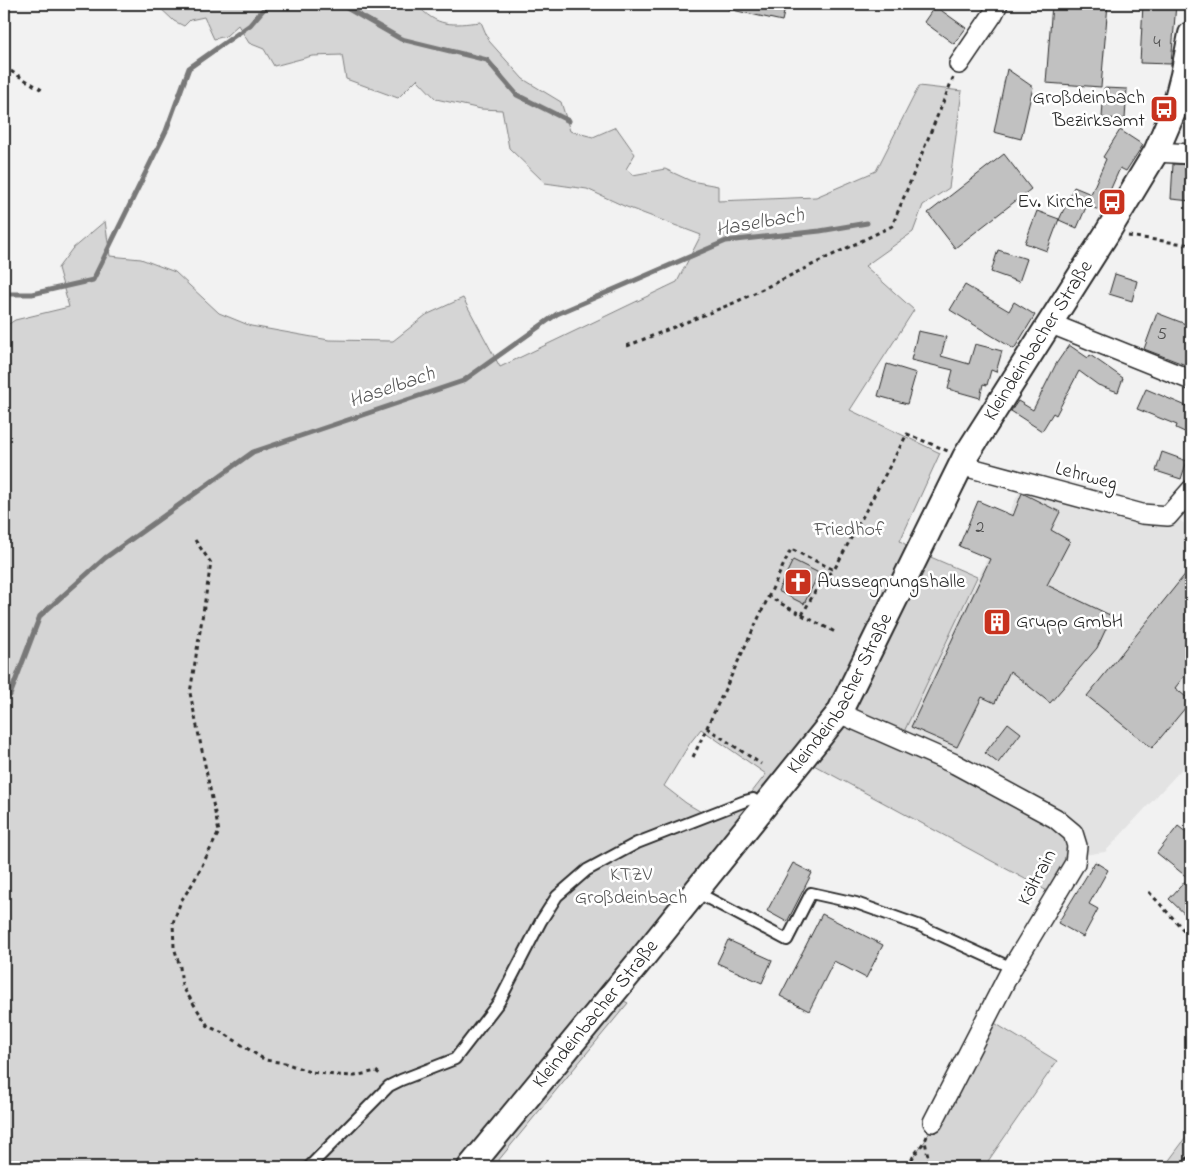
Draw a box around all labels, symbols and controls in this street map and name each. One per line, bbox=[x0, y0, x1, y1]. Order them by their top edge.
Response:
house number: 4 bbox=[1153, 30, 1161, 56]
place label: Großdeinbach Bezirksamt bbox=[1033, 84, 1145, 136]
bus stop icon: Großdeinbach Bezirksamt bbox=[1149, 94, 1179, 124]
bus stop icon: Ev. Kirche bbox=[1097, 187, 1127, 217]
place label: Ev. Kirche bbox=[1017, 188, 1093, 217]
water label: Haselbach bbox=[714, 200, 807, 245]
street label: Kleindeinbacher Straße bbox=[977, 255, 1101, 427]
house number: 5 bbox=[1157, 322, 1167, 348]
water label: Haselbach bbox=[345, 359, 440, 417]
street label: Lehrweg bbox=[1051, 455, 1120, 500]
house number: 2 bbox=[976, 515, 985, 541]
park label: Friedhof bbox=[813, 516, 885, 545]
church icon: Aussegnungshalle bbox=[783, 567, 813, 597]
place label: Aussegnungshalle bbox=[817, 568, 965, 598]
building icon: Grupp GmbH bbox=[982, 607, 1012, 637]
street label: Kleindeinbacher Straße bbox=[780, 608, 900, 781]
place label: Grupp GmbH bbox=[1016, 608, 1123, 637]
street label: Költrain bbox=[1011, 845, 1065, 911]
park label: KTZV Großdeinbach bbox=[575, 861, 687, 913]
street label: Kleindeinbacher Straße bbox=[526, 933, 666, 1095]

